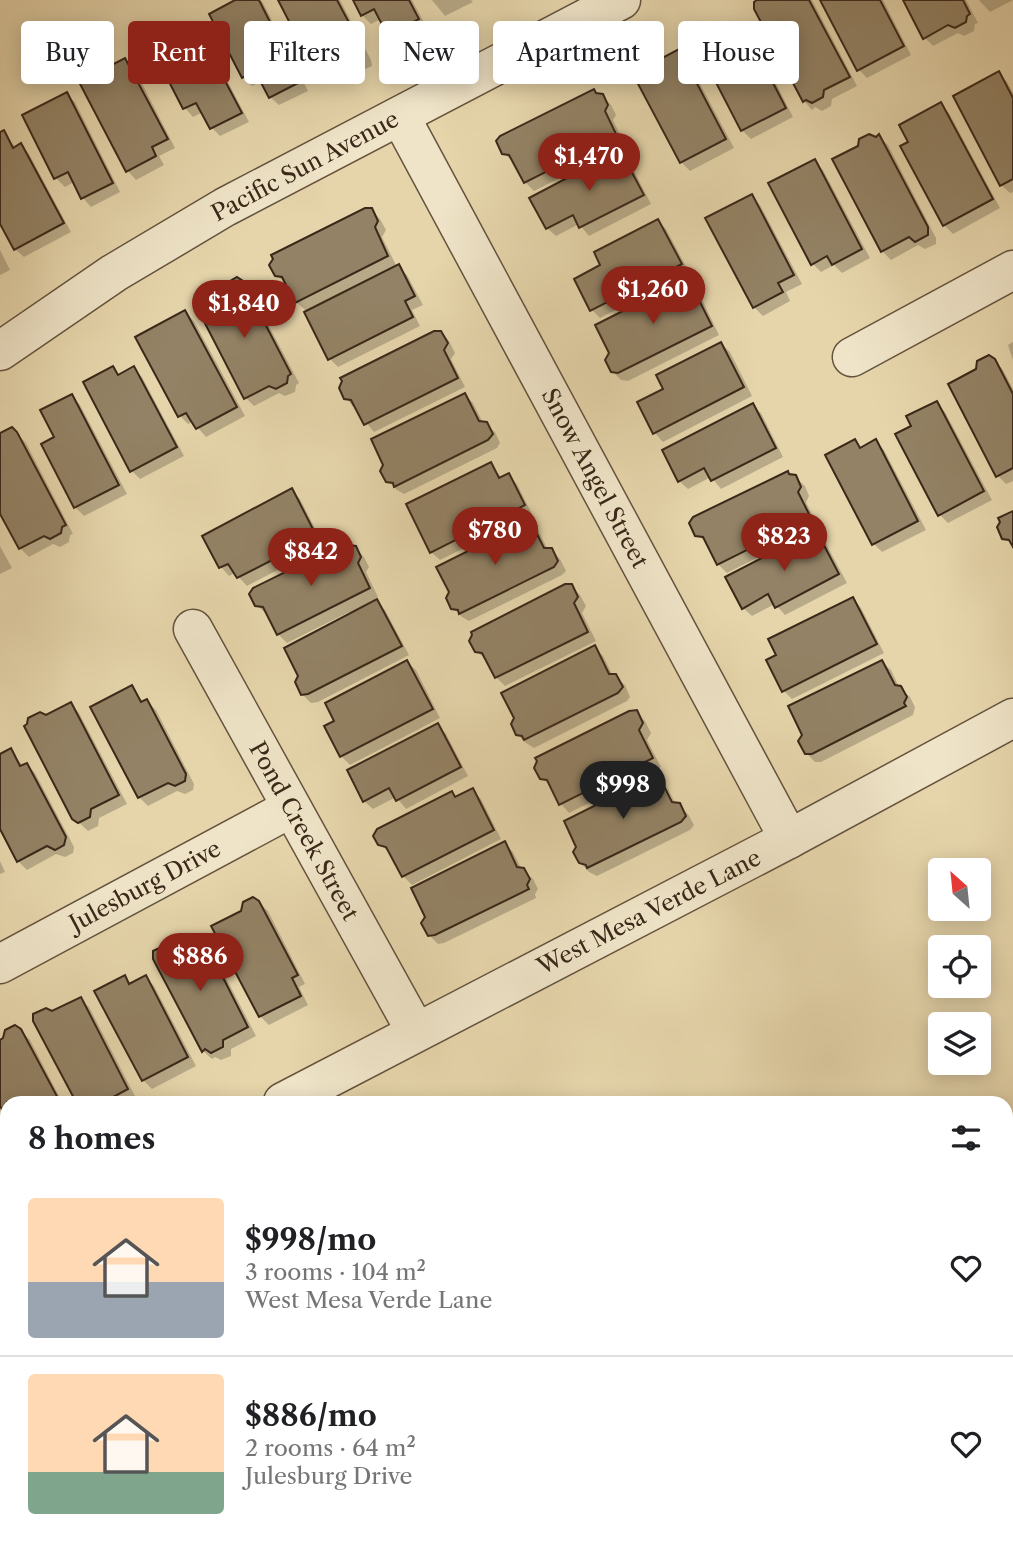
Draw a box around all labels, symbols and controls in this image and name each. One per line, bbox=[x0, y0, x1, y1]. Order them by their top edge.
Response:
chip: Buy bbox=[21, 21, 114, 84]
chip: Rent bbox=[128, 21, 230, 84]
chip: Filters bbox=[244, 21, 365, 84]
chip: New bbox=[379, 21, 479, 84]
chip: Apartment bbox=[493, 21, 664, 84]
chip: House bbox=[678, 21, 799, 84]
street label: Pacific Sun Avenue bbox=[207, 105, 403, 227]
pin: $1,470 bbox=[532, 134, 646, 193]
text: $1,470 bbox=[554, 142, 624, 170]
pin: $1,260 bbox=[596, 266, 710, 326]
text: $1,260 bbox=[617, 275, 689, 303]
pin: $1,840 bbox=[187, 280, 301, 340]
text: $1,840 bbox=[208, 289, 280, 317]
street label: Snow Angel Street bbox=[536, 383, 654, 573]
pin: $780 bbox=[454, 508, 536, 567]
pin: $823 bbox=[743, 514, 825, 573]
text: $780 bbox=[468, 516, 522, 544]
text: $823 bbox=[757, 522, 811, 550]
pin: $842 bbox=[270, 528, 352, 588]
text: $842 bbox=[284, 537, 338, 565]
street label: Pond Creek Street bbox=[243, 737, 365, 925]
pin: $998 bbox=[582, 762, 664, 821]
text: $998 bbox=[596, 770, 650, 798]
street label: Julesburg Drive bbox=[62, 834, 226, 939]
street label: West Mesa Verde Lane bbox=[532, 843, 766, 981]
north arrow bbox=[928, 858, 990, 920]
map controls bbox=[928, 858, 991, 1075]
pin: $886 bbox=[159, 934, 241, 993]
button: locate bbox=[928, 935, 991, 998]
text: $886 bbox=[173, 942, 227, 970]
button: layers bbox=[928, 1012, 991, 1075]
icon: filters bbox=[947, 1119, 985, 1157]
text: 8 homes bbox=[28, 1120, 155, 1157]
text: $998/mo bbox=[245, 1221, 376, 1258]
icon: home bbox=[84, 1226, 168, 1310]
icon: heart bbox=[947, 1249, 985, 1287]
text: 3 rooms · 104 m² bbox=[245, 1258, 426, 1286]
text: West Mesa Verde Lane bbox=[245, 1286, 492, 1314]
text: $886/mo bbox=[245, 1397, 377, 1434]
icon: home bbox=[84, 1402, 168, 1486]
icon: heart bbox=[947, 1425, 985, 1463]
text: 2 rooms · 64 m² bbox=[245, 1434, 416, 1462]
text: Julesburg Drive bbox=[245, 1462, 412, 1490]

